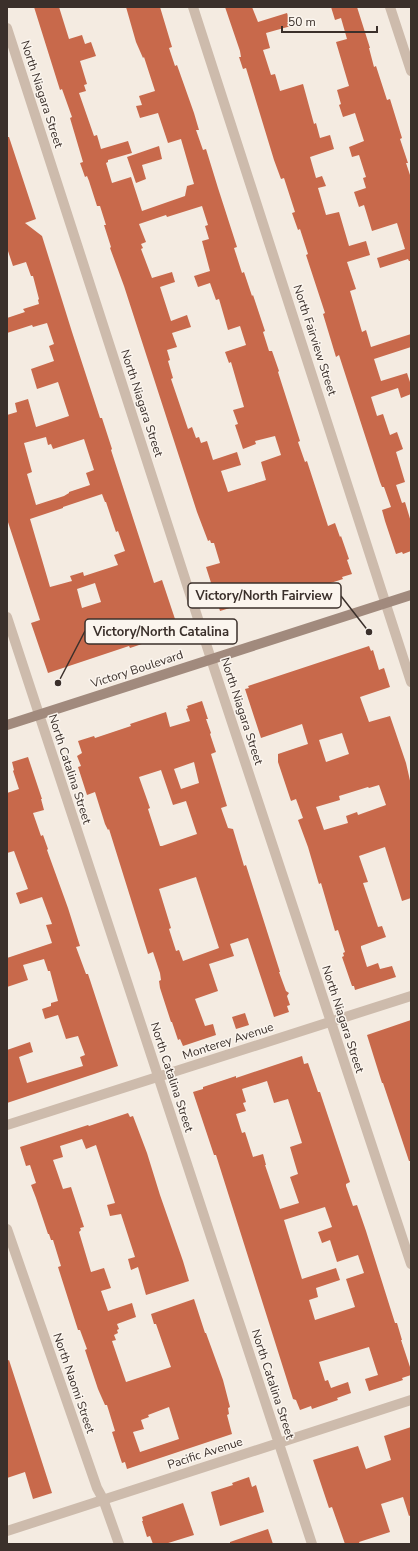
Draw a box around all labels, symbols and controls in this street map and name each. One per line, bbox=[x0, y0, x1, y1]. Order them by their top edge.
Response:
scale bar bbox=[282, 8, 377, 34]
text: 50 m bbox=[288, 14, 316, 30]
street label: North Niagara Street bbox=[17, 38, 67, 151]
street label: North Fairview Street bbox=[290, 283, 341, 398]
street label: North Niagara Street bbox=[117, 347, 167, 460]
callout: Victory/North Fairview bbox=[188, 583, 341, 608]
text: Victory/North Fairview bbox=[194, 587, 333, 605]
callout: Victory/North Catalina bbox=[85, 619, 237, 644]
text: Victory/North Catalina bbox=[92, 623, 229, 641]
street label: Victory Boulevard bbox=[88, 647, 185, 692]
street label: North Niagara Street bbox=[217, 655, 267, 768]
street label: North Catalina Street bbox=[45, 712, 96, 827]
street label: North Niagara Street bbox=[318, 963, 368, 1076]
street label: Monterey Avenue bbox=[180, 1019, 276, 1063]
street label: North Catalina Street bbox=[147, 1020, 198, 1135]
street label: North Catalina Street bbox=[248, 1327, 299, 1442]
street label: North Naomi Street bbox=[49, 1331, 99, 1436]
street label: Pacific Avenue bbox=[165, 1433, 245, 1473]

